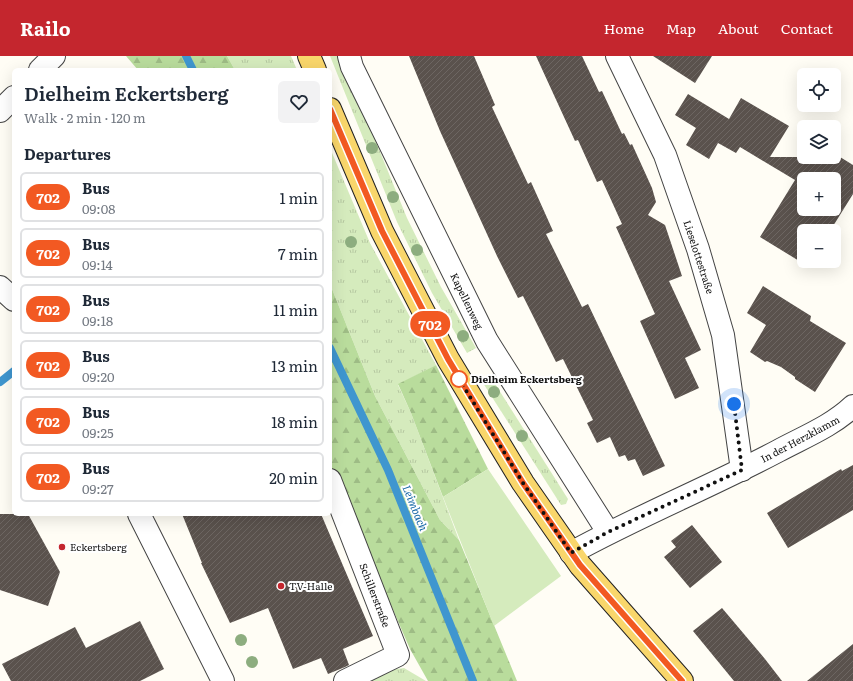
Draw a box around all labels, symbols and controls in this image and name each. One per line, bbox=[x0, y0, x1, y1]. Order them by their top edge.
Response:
text: Railo bbox=[20, 14, 71, 42]
text: Home bbox=[604, 18, 644, 38]
text: Map bbox=[666, 18, 696, 38]
text: About bbox=[718, 18, 759, 38]
text: Contact bbox=[781, 18, 833, 38]
map controls bbox=[797, 68, 841, 268]
button: locate bbox=[797, 68, 841, 112]
text: Dielheim Eckertsberg bbox=[24, 79, 229, 107]
button: heart bbox=[278, 81, 320, 123]
text: Walk · 2 min · 120 m bbox=[24, 108, 146, 127]
button: layers bbox=[797, 120, 841, 164]
text: Departures bbox=[24, 142, 111, 165]
button: + bbox=[797, 172, 841, 216]
text: Bus bbox=[82, 176, 110, 199]
text: 1 min bbox=[279, 186, 318, 209]
text: 702 bbox=[36, 187, 60, 207]
text: 09:08 bbox=[82, 199, 115, 218]
street label: Lieselottestraße bbox=[680, 218, 718, 296]
button: − bbox=[797, 224, 841, 268]
text: Bus bbox=[82, 232, 110, 255]
text: 7 min bbox=[278, 242, 318, 265]
text: 702 bbox=[36, 243, 60, 263]
text: 09:14 bbox=[82, 255, 113, 274]
street label: Kapellenweg bbox=[447, 270, 488, 332]
text: Bus bbox=[82, 288, 110, 311]
text: 11 min bbox=[273, 298, 318, 321]
text: 702 bbox=[36, 299, 60, 319]
text: 09:18 bbox=[82, 311, 113, 330]
line badge: 702 bbox=[407, 311, 453, 337]
text: 702 bbox=[418, 314, 442, 334]
text: Bus bbox=[82, 344, 110, 367]
text: 13 min bbox=[271, 354, 318, 377]
text: 702 bbox=[36, 355, 60, 375]
text: 09:20 bbox=[82, 367, 115, 386]
marker: Dielheim Eckertsberg bbox=[450, 370, 468, 388]
place label: Dielheim Eckertsberg bbox=[471, 371, 583, 386]
your location bbox=[724, 394, 744, 414]
text: Bus bbox=[82, 400, 110, 423]
text: 18 min bbox=[271, 410, 318, 433]
text: 702 bbox=[36, 411, 60, 431]
street label: In der Herzklamm bbox=[758, 411, 842, 466]
text: 09:25 bbox=[82, 423, 114, 442]
text: Bus bbox=[82, 456, 110, 479]
text: 20 min bbox=[269, 466, 318, 489]
text: 702 bbox=[36, 467, 60, 487]
text: 09:27 bbox=[82, 479, 114, 498]
water label: Leimbach bbox=[399, 482, 433, 533]
place label: Eckertsberg bbox=[70, 539, 127, 554]
marker: Eckertsberg bbox=[57, 542, 67, 552]
street label: Schillerstraße bbox=[356, 561, 395, 629]
place label: TV-Halle bbox=[289, 578, 332, 593]
marker: TV-Halle bbox=[276, 581, 286, 591]

